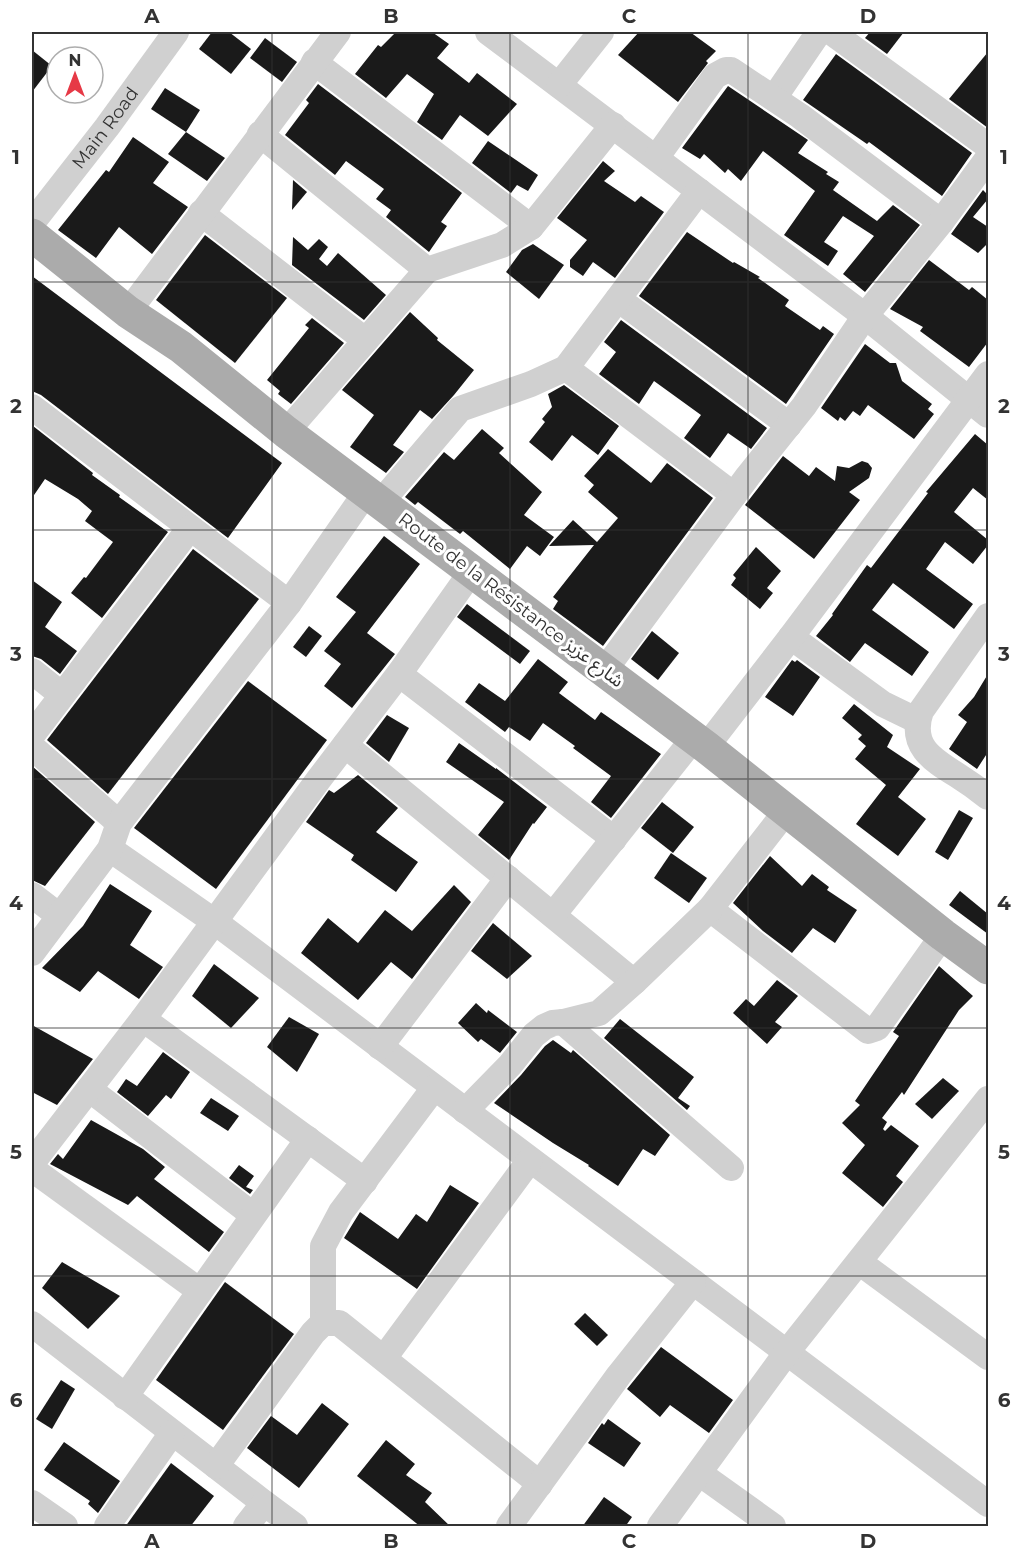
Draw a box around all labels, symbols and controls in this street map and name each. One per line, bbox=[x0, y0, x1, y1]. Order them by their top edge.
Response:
text: A bbox=[143, 4, 160, 28]
text: B bbox=[383, 4, 399, 28]
text: C bbox=[622, 4, 637, 28]
text: D bbox=[860, 4, 876, 28]
north arrow bbox=[45, 45, 105, 105]
text: N bbox=[69, 51, 81, 70]
street label: Main Road bbox=[67, 83, 143, 173]
text: 1 bbox=[12, 145, 20, 169]
text: 1 bbox=[1000, 145, 1008, 169]
text: 2 bbox=[10, 394, 22, 418]
text: 2 bbox=[998, 394, 1010, 418]
street label: Route de la Résistance شارع عزيز bbox=[392, 508, 628, 694]
text: 3 bbox=[9, 642, 22, 666]
text: 3 bbox=[997, 642, 1010, 666]
text: 4 bbox=[9, 891, 23, 915]
text: 4 bbox=[997, 891, 1011, 915]
text: 5 bbox=[10, 1140, 22, 1164]
text: 5 bbox=[998, 1140, 1010, 1164]
text: 6 bbox=[10, 1388, 23, 1412]
text: 6 bbox=[998, 1388, 1011, 1412]
text: A bbox=[143, 1529, 160, 1553]
text: B bbox=[383, 1529, 399, 1553]
text: C bbox=[622, 1529, 637, 1553]
text: D bbox=[860, 1529, 876, 1553]

